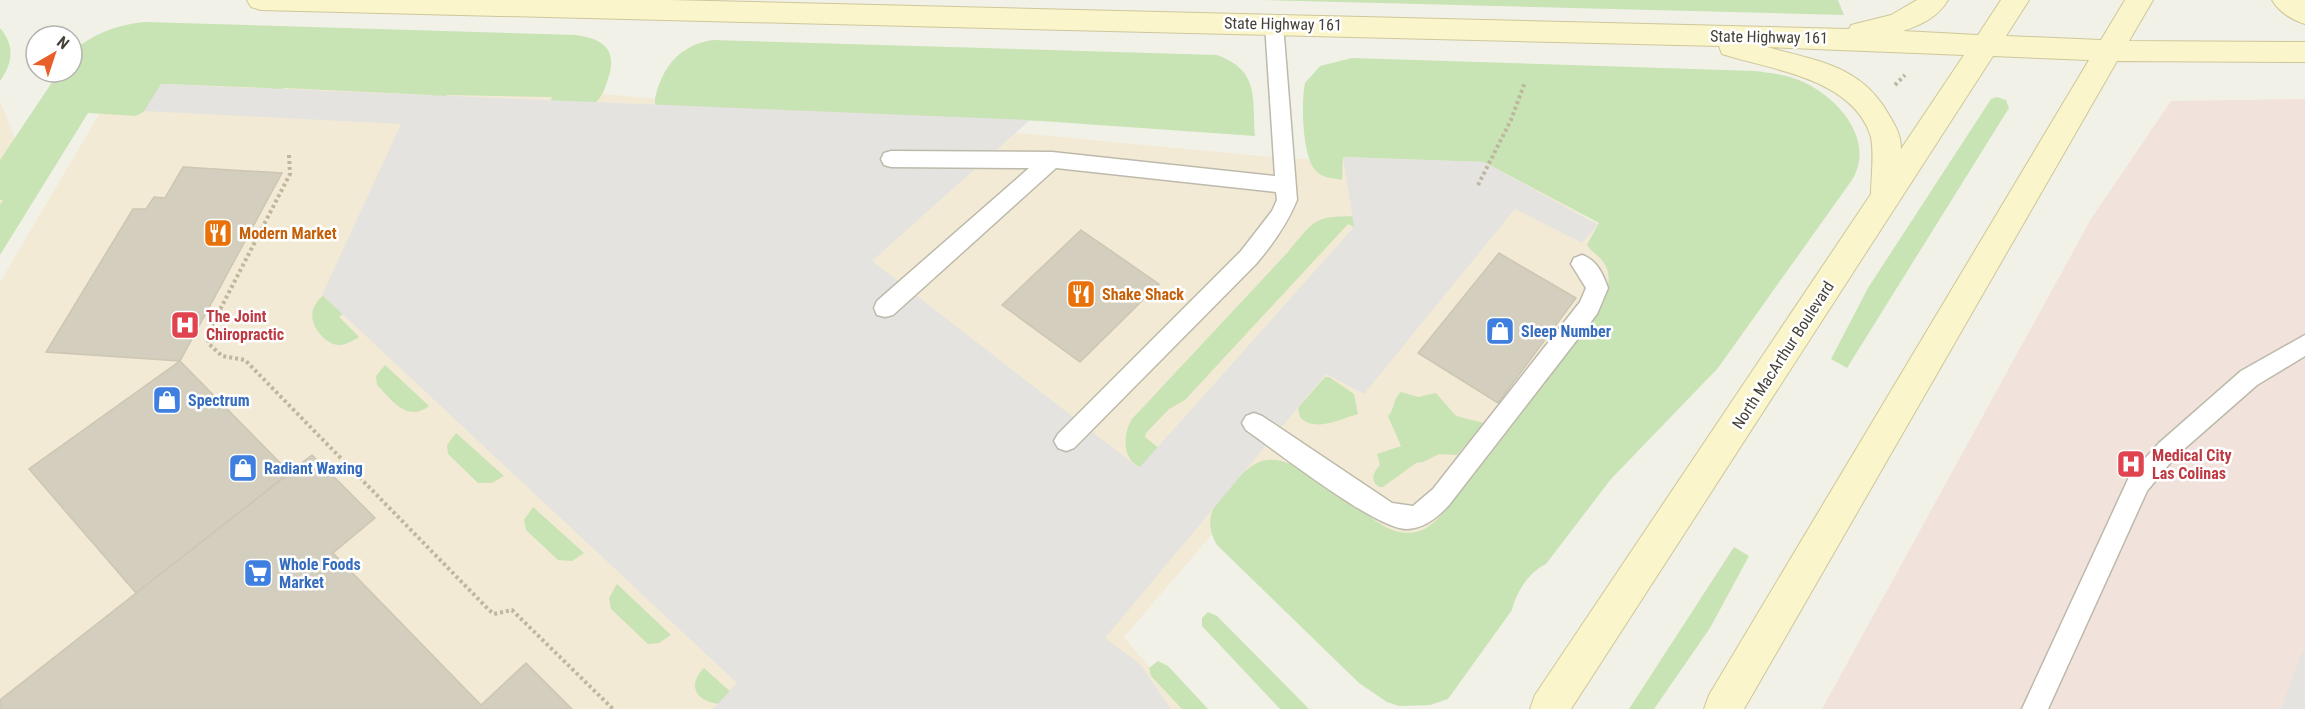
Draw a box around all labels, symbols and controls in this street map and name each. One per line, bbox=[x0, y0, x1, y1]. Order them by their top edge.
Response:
street label: State Highway 161 bbox=[1224, 13, 1342, 35]
north arrow bbox=[24, 24, 84, 84]
street label: State Highway 161 bbox=[1710, 26, 1828, 48]
text: N bbox=[53, 32, 73, 53]
restaurant icon: Modern Market bbox=[202, 217, 234, 249]
place label: Modern Market bbox=[239, 224, 337, 243]
restaurant icon: Shake Shack bbox=[1065, 278, 1097, 310]
street label: North MacArthur Boulevard bbox=[1728, 278, 1838, 432]
place label: Shake Shack bbox=[1102, 285, 1184, 304]
place label: The Joint Chiropractic bbox=[206, 307, 284, 344]
hospital icon: The Joint Chiropractic bbox=[169, 309, 201, 341]
shop icon: Sleep Number bbox=[1484, 315, 1516, 347]
place label: Sleep Number bbox=[1521, 322, 1611, 341]
shop icon: Spectrum bbox=[151, 384, 183, 416]
place label: Spectrum bbox=[188, 391, 250, 410]
place label: Medical City Las Colinas bbox=[2152, 446, 2232, 483]
hospital icon: Medical City Las Colinas bbox=[2115, 448, 2147, 480]
shop icon: Radiant Waxing bbox=[227, 452, 259, 484]
place label: Radiant Waxing bbox=[264, 459, 363, 478]
place label: Whole Foods Market bbox=[279, 555, 361, 592]
supermarket icon: Whole Foods Market bbox=[242, 557, 274, 589]

